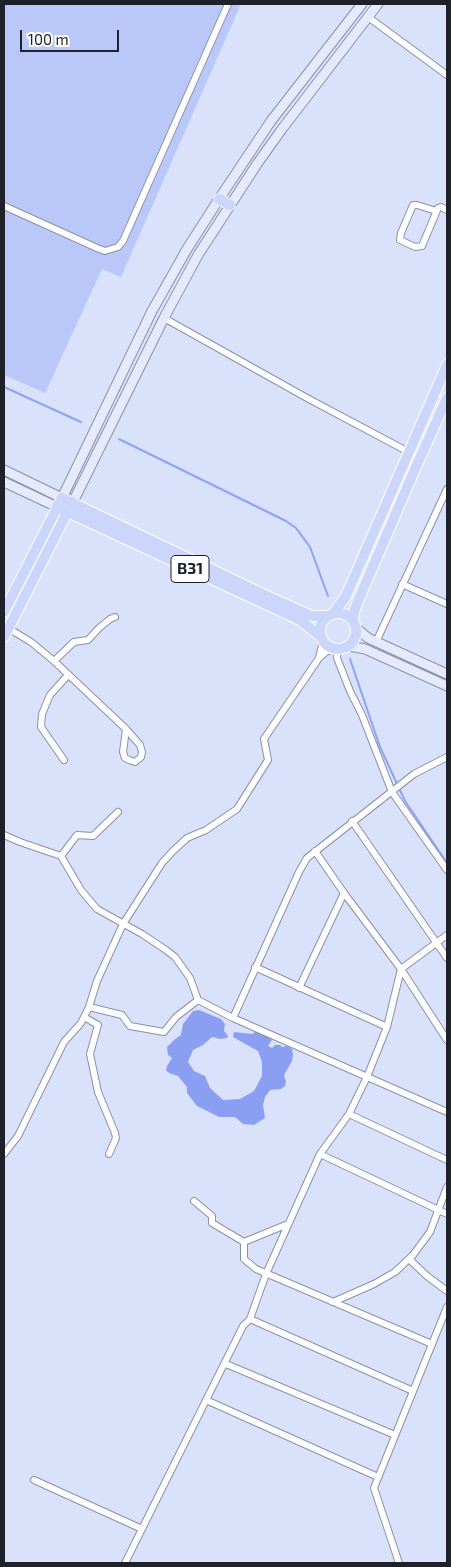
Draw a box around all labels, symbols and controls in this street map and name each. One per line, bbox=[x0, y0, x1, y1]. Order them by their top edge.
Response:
scale bar bbox=[22, 20, 121, 52]
text: 100 m bbox=[28, 30, 69, 48]
road number: B31 bbox=[171, 556, 209, 582]

